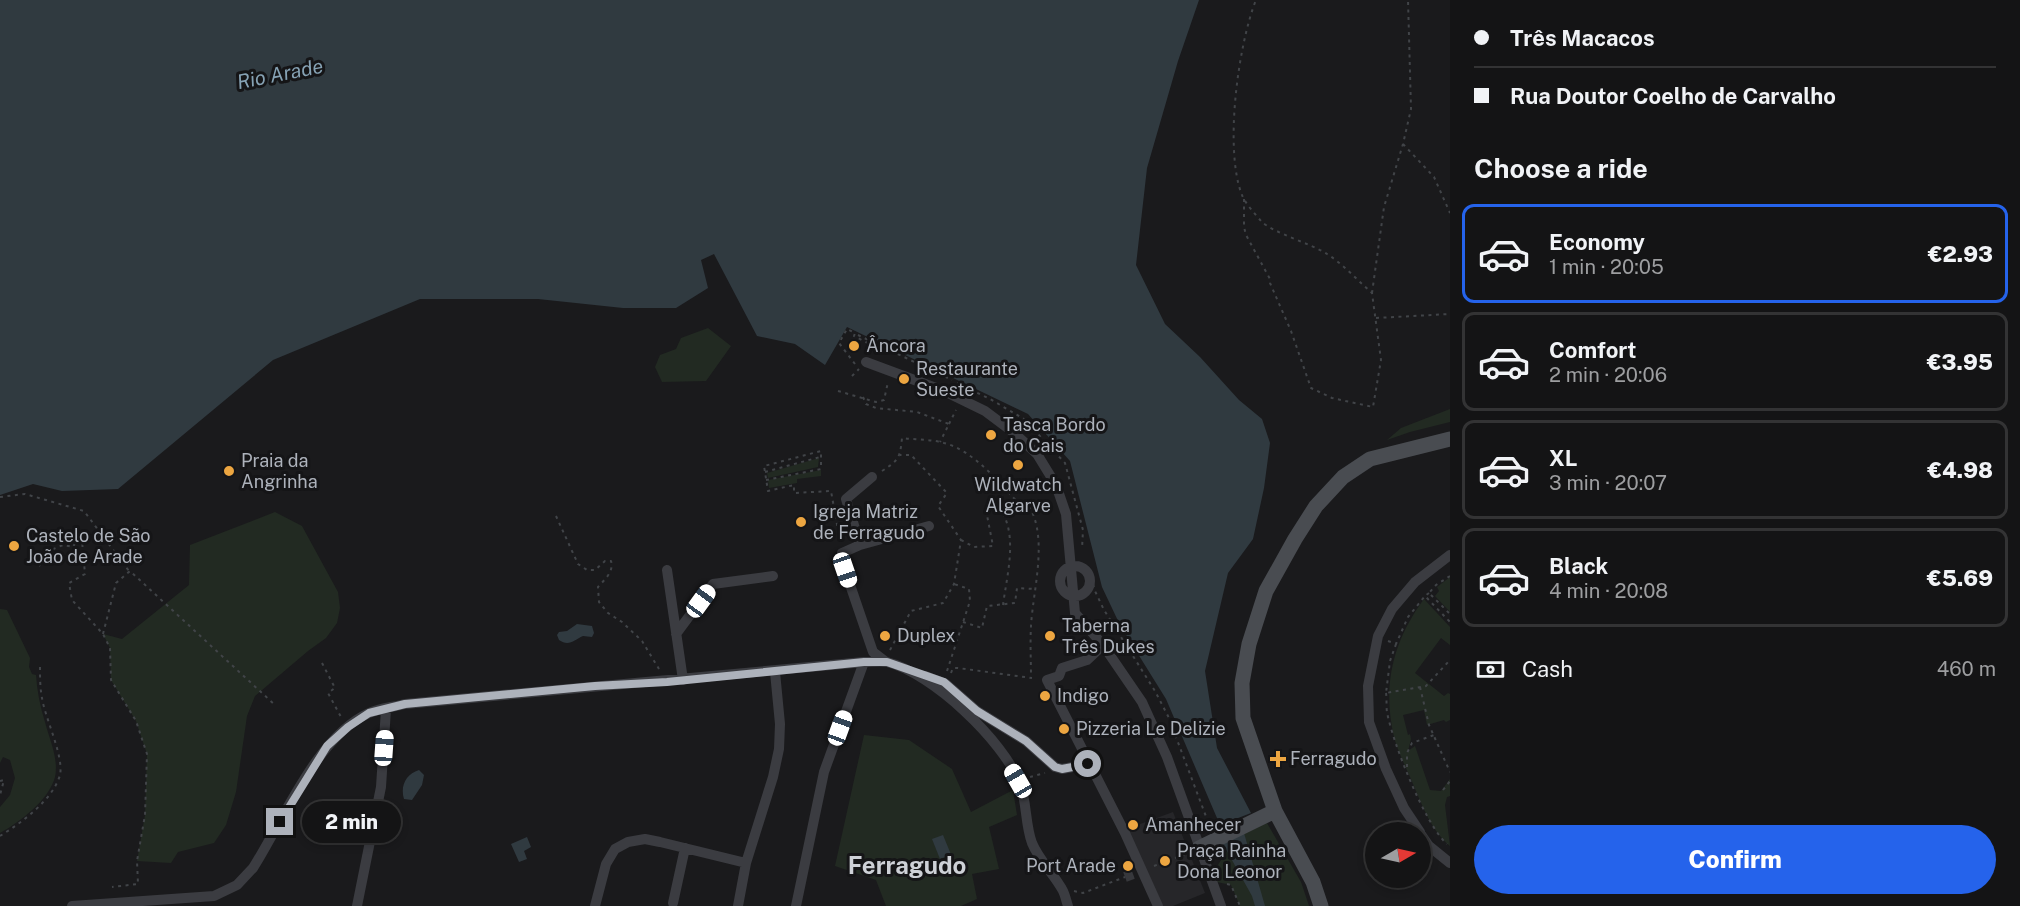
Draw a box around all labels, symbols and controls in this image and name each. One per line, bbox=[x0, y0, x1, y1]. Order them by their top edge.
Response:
text: Três Macacos bbox=[1510, 25, 1655, 51]
water label: Rio Arade bbox=[235, 54, 325, 94]
text: Rua Doutor Coelho de Carvalho bbox=[1510, 83, 1836, 109]
text: Choose a ride bbox=[1474, 152, 1648, 184]
icon: car bbox=[1477, 227, 1531, 281]
text: Economy bbox=[1549, 229, 1645, 255]
text: €2.93 bbox=[1928, 241, 1993, 267]
text: 1 min · 20:05 bbox=[1549, 255, 1664, 279]
place label: Âncora bbox=[866, 335, 926, 356]
icon: car bbox=[1477, 335, 1531, 389]
text: Comfort bbox=[1549, 337, 1636, 363]
marker: Âncora bbox=[847, 339, 861, 353]
text: €3.95 bbox=[1927, 349, 1993, 375]
place label: Restaurante Sueste bbox=[916, 358, 1018, 400]
text: 2 min · 20:06 bbox=[1549, 363, 1667, 387]
marker: Restaurante Sueste bbox=[897, 372, 911, 386]
place label: Tasca Bordo do Cais bbox=[1003, 414, 1106, 456]
marker: Tasca Bordo do Cais bbox=[984, 428, 998, 442]
icon: car bbox=[1477, 443, 1531, 497]
text: XL bbox=[1549, 445, 1577, 471]
place label: Praia da Angrinha bbox=[241, 450, 318, 492]
text: €4.98 bbox=[1927, 457, 1993, 483]
marker: Wildwatch Algarve bbox=[1011, 458, 1025, 472]
marker: Praia da Angrinha bbox=[222, 464, 236, 478]
text: 3 min · 20:07 bbox=[1549, 471, 1667, 495]
place label: Wildwatch Algarve bbox=[974, 474, 1062, 516]
place label: Igreja Matriz de Ferragudo bbox=[813, 501, 925, 543]
marker: Igreja Matriz de Ferragudo bbox=[794, 515, 808, 529]
place label: Castelo de São João de Arade bbox=[26, 525, 151, 567]
marker: Castelo de São João de Arade bbox=[7, 539, 21, 553]
car bbox=[831, 550, 859, 590]
icon: car bbox=[1477, 551, 1531, 605]
text: Black bbox=[1549, 553, 1608, 579]
text: €5.69 bbox=[1927, 565, 1993, 591]
text: 4 min · 20:08 bbox=[1549, 579, 1668, 603]
car bbox=[683, 581, 719, 621]
place label: Taberna Três Dukes bbox=[1062, 615, 1155, 657]
place label: Duplex bbox=[897, 625, 956, 646]
marker: Duplex bbox=[878, 629, 892, 643]
marker: Taberna Três Dukes bbox=[1043, 629, 1057, 643]
icon: cash bbox=[1474, 653, 1507, 686]
text: Cash bbox=[1522, 656, 1573, 682]
text: 460 m bbox=[1937, 657, 1996, 681]
place label: Indigo bbox=[1057, 685, 1109, 706]
marker: Indigo bbox=[1038, 689, 1052, 703]
car bbox=[825, 708, 855, 748]
place label: Pizzeria Le Delizie bbox=[1076, 718, 1226, 739]
marker: Pizzeria Le Delizie bbox=[1057, 722, 1071, 736]
car bbox=[374, 729, 394, 767]
place label: Ferragudo bbox=[1290, 748, 1377, 769]
route start bbox=[1074, 750, 1101, 777]
marker: Ferragudo bbox=[1271, 752, 1285, 766]
car bbox=[1001, 761, 1035, 801]
callout: 2 min bbox=[301, 801, 400, 843]
route end bbox=[266, 808, 293, 835]
text: 2 min bbox=[325, 810, 378, 834]
place label: Amanhecer bbox=[1145, 814, 1241, 835]
marker: Amanhecer bbox=[1126, 818, 1140, 832]
north arrow bbox=[1365, 822, 1431, 888]
map controls bbox=[1365, 822, 1431, 888]
button: Confirm bbox=[1474, 825, 1996, 894]
place label: Praça Rainha Dona Leonor bbox=[1177, 840, 1286, 882]
district label: Ferragudo bbox=[848, 851, 966, 879]
marker: Praça Rainha Dona Leonor bbox=[1158, 854, 1172, 868]
place label: Port Arade bbox=[1026, 855, 1116, 876]
marker: Port Arade bbox=[1121, 859, 1135, 873]

